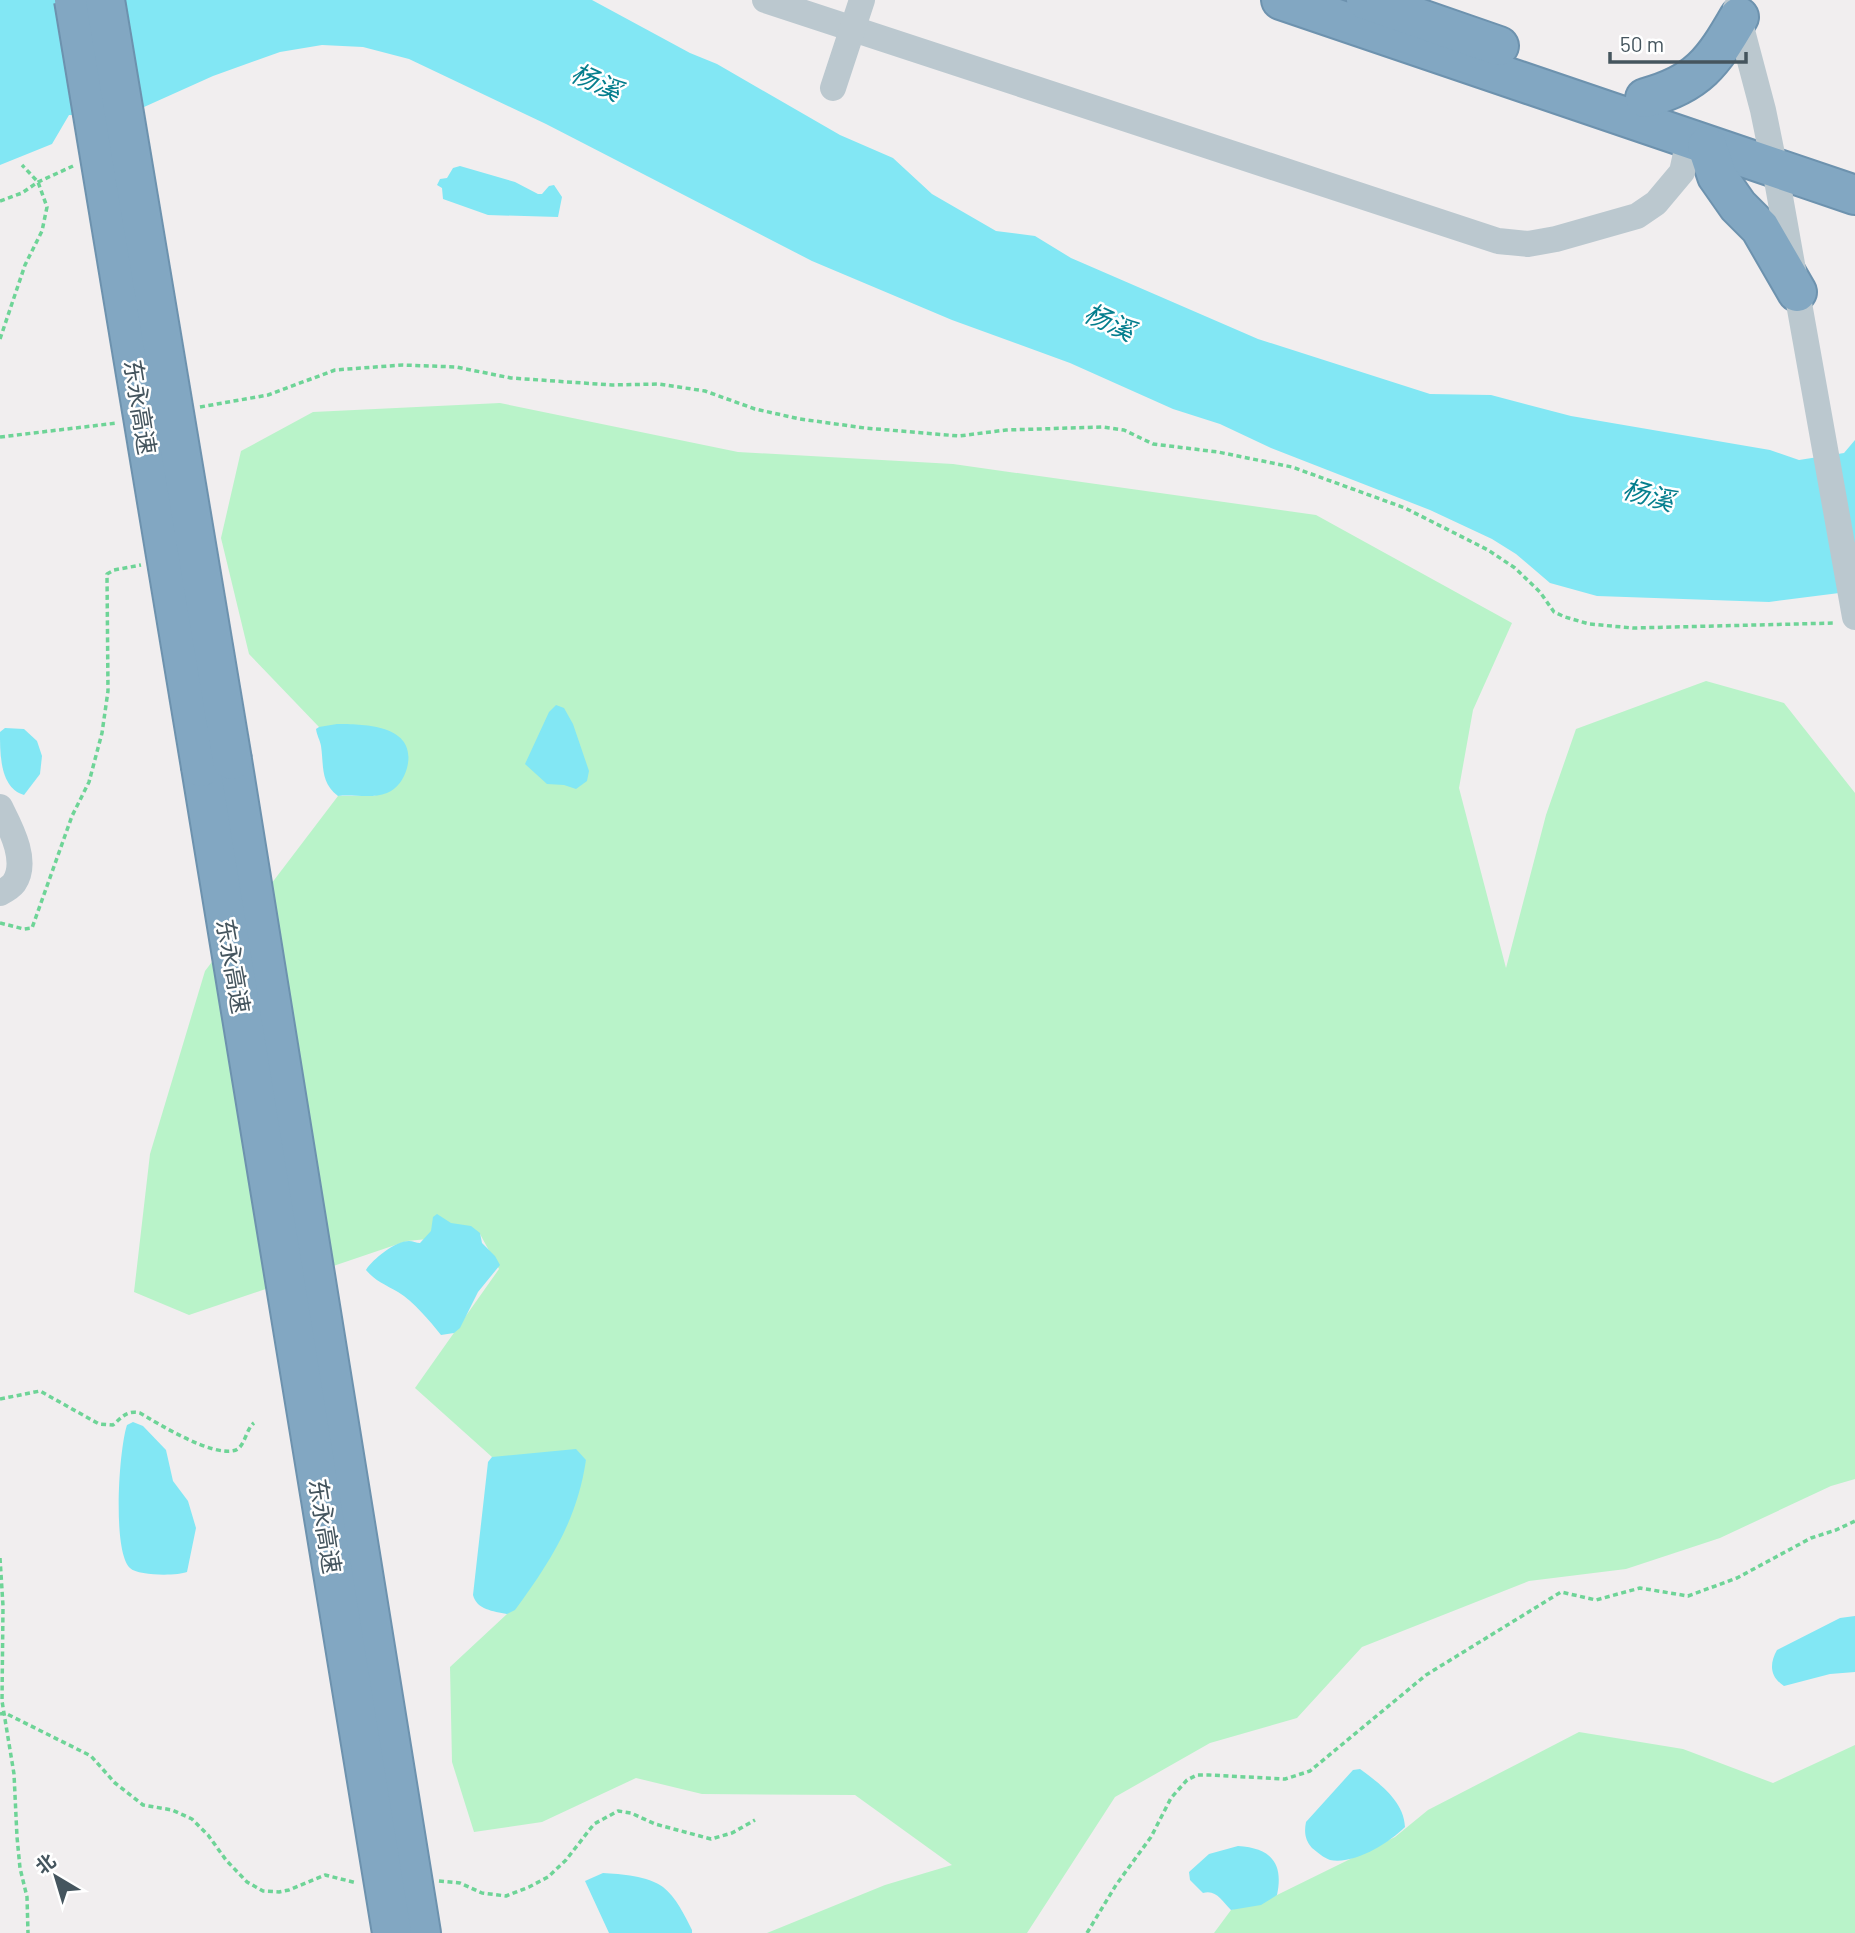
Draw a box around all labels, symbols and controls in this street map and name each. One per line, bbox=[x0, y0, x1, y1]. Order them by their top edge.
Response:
scale bar bbox=[1610, 21, 1746, 65]
text: 50 m bbox=[1620, 31, 1664, 56]
water label: 杨溪 bbox=[567, 56, 630, 107]
water label: 杨溪 bbox=[1080, 296, 1143, 347]
street label: 东永高速 bbox=[119, 357, 163, 457]
water label: 杨溪 bbox=[1620, 472, 1681, 517]
street label: 东永高速 bbox=[211, 916, 257, 1016]
street label: 东永高速 bbox=[304, 1476, 348, 1576]
north arrow bbox=[21, 1842, 91, 1912]
text: 北 bbox=[31, 1848, 60, 1878]

